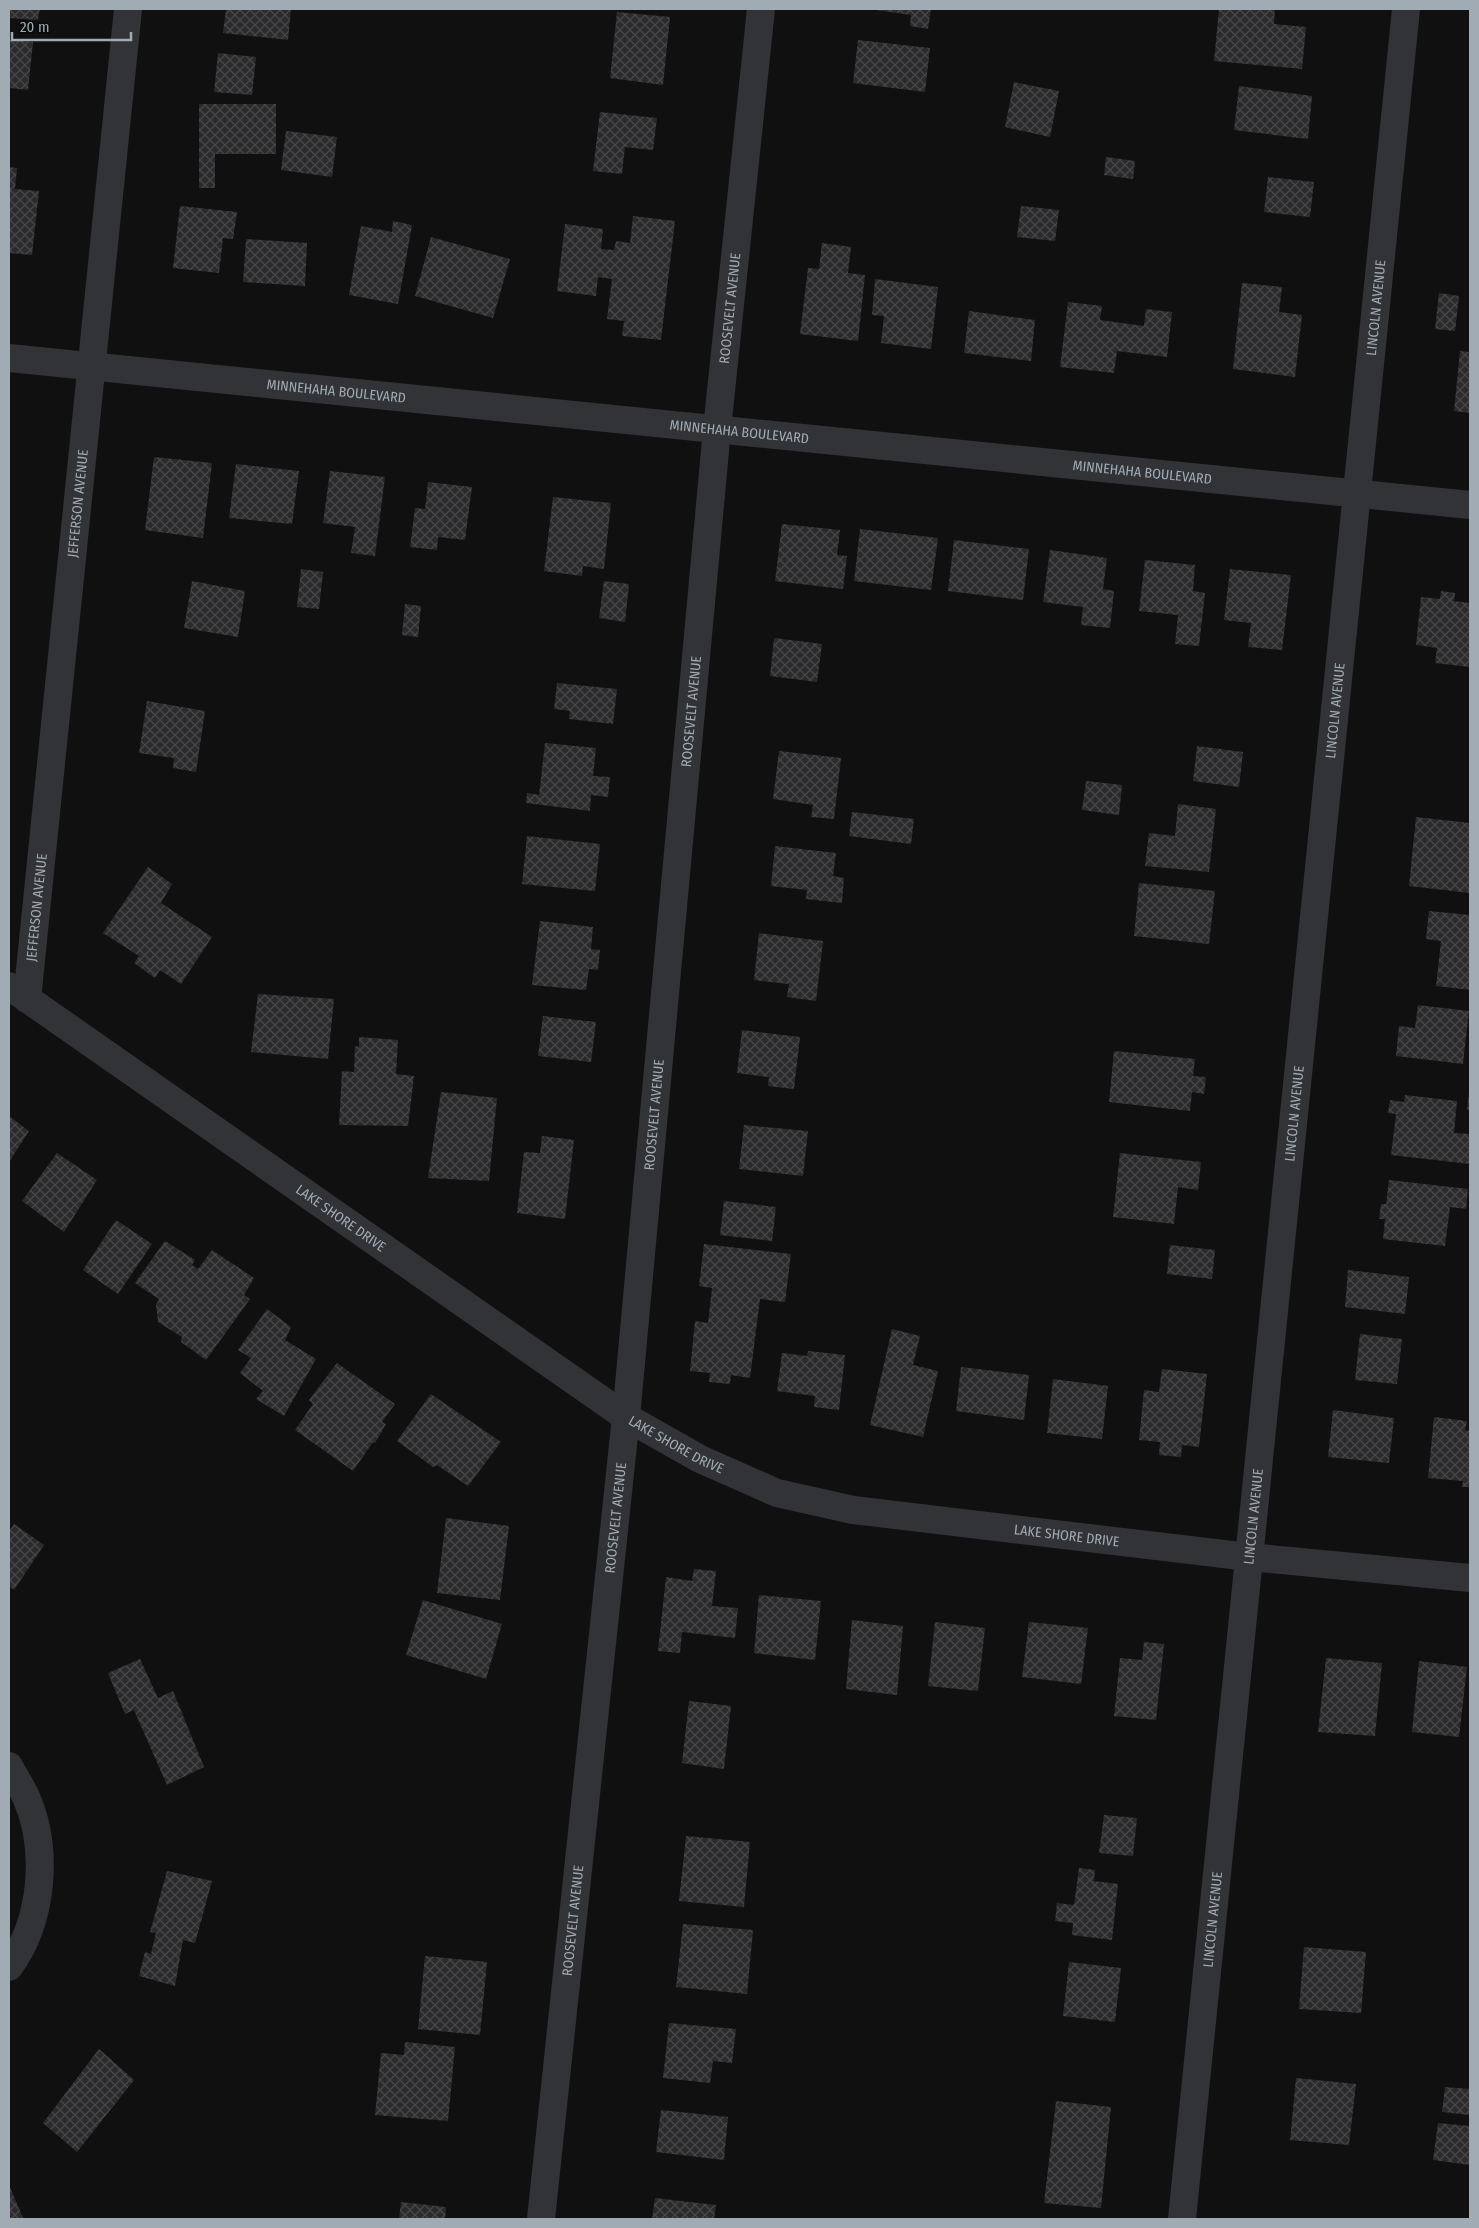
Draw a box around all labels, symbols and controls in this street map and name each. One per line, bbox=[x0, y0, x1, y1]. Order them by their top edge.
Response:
scale bar bbox=[12, 10, 131, 42]
text: 20 m bbox=[20, 18, 50, 36]
street label: ROOSEVELT AVENUE bbox=[716, 252, 744, 365]
street label: LINCOLN AVENUE bbox=[1363, 259, 1390, 357]
street label: MINNEHAHA BOULEVARD bbox=[266, 376, 407, 407]
street label: MINNEHAHA BOULEVARD bbox=[669, 417, 810, 447]
street label: JEFFERSON AVENUE bbox=[64, 448, 92, 558]
street label: MINNEHAHA BOULEVARD bbox=[1072, 457, 1213, 488]
street label: ROOSEVELT AVENUE bbox=[678, 655, 705, 768]
street label: LINCOLN AVENUE bbox=[1322, 662, 1349, 759]
street label: JEFFERSON AVENUE bbox=[23, 852, 51, 962]
street label: ROOSEVELT AVENUE bbox=[641, 1058, 668, 1171]
street label: LINCOLN AVENUE bbox=[1281, 1065, 1308, 1162]
street label: LAKE SHORE DRIVE bbox=[293, 1181, 389, 1256]
street label: LAKE SHORE DRIVE bbox=[625, 1412, 727, 1478]
street label: ROOSEVELT AVENUE bbox=[601, 1461, 630, 1574]
street label: LINCOLN AVENUE bbox=[1240, 1468, 1267, 1565]
street label: LAKE SHORE DRIVE bbox=[1013, 1521, 1121, 1551]
street label: ROOSEVELT AVENUE bbox=[559, 1864, 587, 1977]
street label: LINCOLN AVENUE bbox=[1200, 1870, 1226, 1968]

